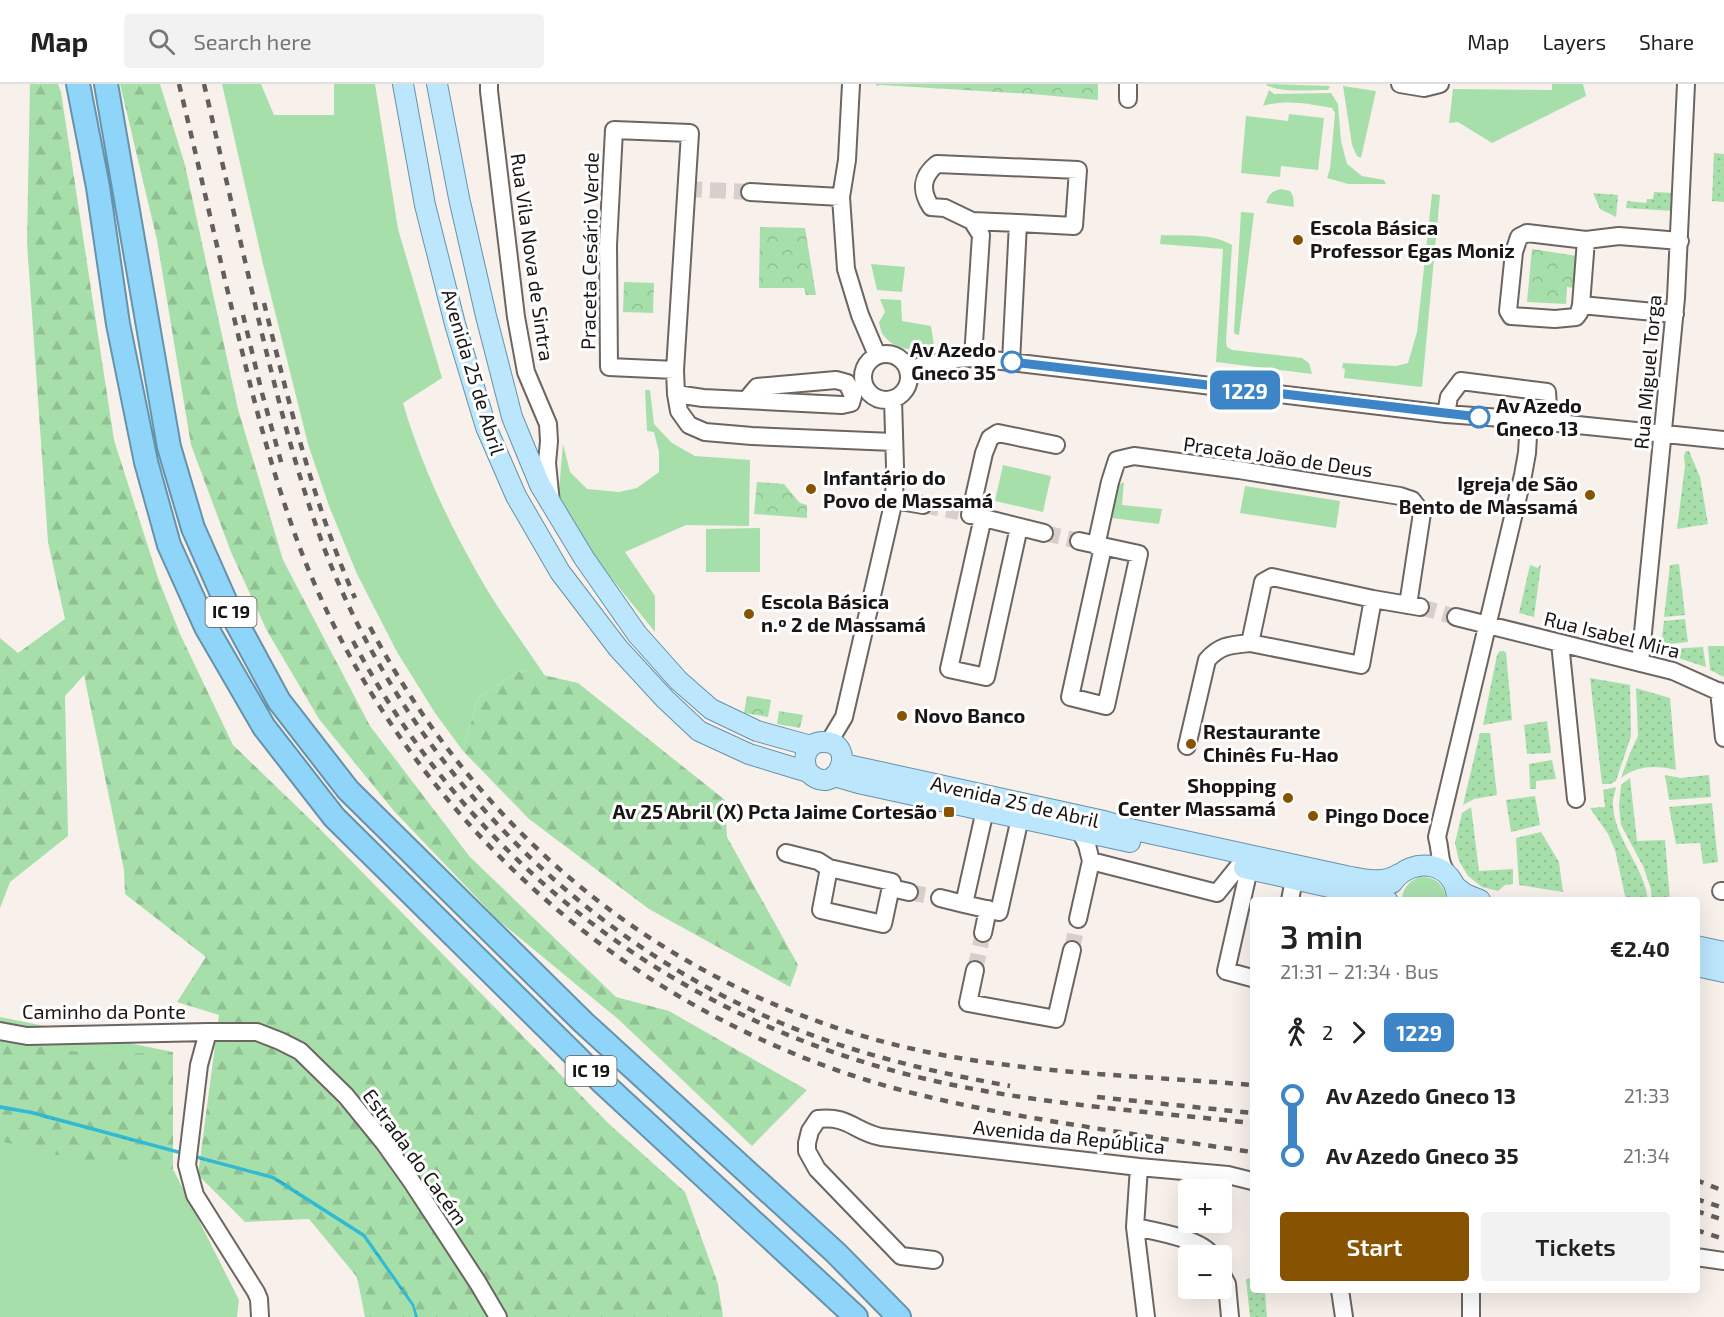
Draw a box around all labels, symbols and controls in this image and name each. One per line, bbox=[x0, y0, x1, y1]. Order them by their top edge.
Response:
search box bbox=[124, 14, 544, 68]
text: Map bbox=[30, 24, 88, 58]
icon: search bbox=[145, 25, 178, 58]
text: Search here bbox=[193, 28, 312, 54]
text: Map bbox=[1467, 29, 1509, 54]
text: Layers bbox=[1542, 29, 1606, 54]
text: Share bbox=[1639, 29, 1694, 54]
street label: Rua Vila Nova de Sintra bbox=[507, 151, 559, 362]
street label: Praceta Cesário Verde bbox=[575, 152, 603, 350]
place label: Escola Básica Professor Egas Moniz bbox=[1310, 215, 1515, 262]
marker: Escola Básica Professor Egas Moniz bbox=[1291, 233, 1305, 247]
street label: Avenida 25 de Abril bbox=[437, 286, 511, 458]
street label: Rua Miguel Torga bbox=[1628, 294, 1666, 450]
place label: Av Azedo Gneco 35 bbox=[910, 337, 996, 384]
marker: Av Azedo Gneco 35 bbox=[1001, 351, 1023, 373]
line badge: 1229 bbox=[1203, 370, 1287, 410]
text: 1229 bbox=[1222, 378, 1268, 403]
place label: Av Azedo Gneco 13 bbox=[1496, 393, 1582, 440]
marker: Av Azedo Gneco 13 bbox=[1468, 406, 1490, 428]
street label: Praceta João de Deus bbox=[1182, 431, 1374, 481]
place label: Infantário do Povo de Massamá bbox=[823, 465, 993, 512]
place label: Igreja de São Bento de Massamá bbox=[1399, 471, 1578, 518]
marker: Infantário do Povo de Massamá bbox=[804, 482, 818, 496]
marker: Igreja de São Bento de Massamá bbox=[1583, 488, 1597, 502]
place label: Escola Básica n.º 2 de Massamá bbox=[761, 589, 926, 636]
road number: IC 19 bbox=[206, 597, 256, 627]
street label: Rua Isabel Mira bbox=[1542, 606, 1683, 663]
marker: Escola Básica n.º 2 de Massamá bbox=[742, 607, 756, 621]
place label: Novo Banco bbox=[914, 703, 1025, 727]
marker: Novo Banco bbox=[895, 709, 909, 723]
place label: Restaurante Chinês Fu-Hao bbox=[1203, 719, 1339, 766]
marker: Restaurante Chinês Fu-Hao bbox=[1184, 737, 1198, 751]
street label: Avenida 25 de Abril bbox=[929, 770, 1102, 832]
place label: Shopping Center Massamá bbox=[1118, 773, 1276, 820]
marker: Shopping Center Massamá bbox=[1281, 791, 1295, 805]
place label: Av 25 Abril (X) Pcta Jaime Cortesão bbox=[612, 799, 937, 823]
place label: Pingo Doce bbox=[1325, 803, 1429, 827]
marker: Av 25 Abril (X) Pcta Jaime Cortesão bbox=[942, 805, 956, 819]
marker: Pingo Doce bbox=[1306, 809, 1320, 823]
text: 3 min bbox=[1280, 916, 1363, 956]
text: €2.40 bbox=[1610, 935, 1670, 961]
text: 21:31 – 21:34 · Bus bbox=[1280, 959, 1439, 983]
street label: Caminho da Ponte bbox=[22, 999, 186, 1023]
icon: walk bbox=[1280, 1016, 1313, 1049]
icon: forward bbox=[1342, 1016, 1375, 1049]
text: 2 bbox=[1322, 1020, 1333, 1044]
text: 1229 bbox=[1396, 1020, 1442, 1045]
road number: IC 19 bbox=[566, 1056, 616, 1086]
text: Av Azedo Gneco 13 bbox=[1326, 1082, 1516, 1108]
text: 21:33 bbox=[1624, 1083, 1670, 1107]
street label: Estrada do Cacém bbox=[358, 1084, 473, 1229]
street label: Avenida da República bbox=[972, 1114, 1166, 1158]
text: Av Azedo Gneco 35 bbox=[1326, 1142, 1519, 1168]
text: 21:34 bbox=[1623, 1143, 1670, 1167]
map controls bbox=[1178, 1179, 1232, 1299]
button: + bbox=[1178, 1179, 1232, 1233]
button: Start bbox=[1280, 1212, 1469, 1281]
button: Tickets bbox=[1481, 1212, 1670, 1281]
button: − bbox=[1178, 1245, 1232, 1299]

